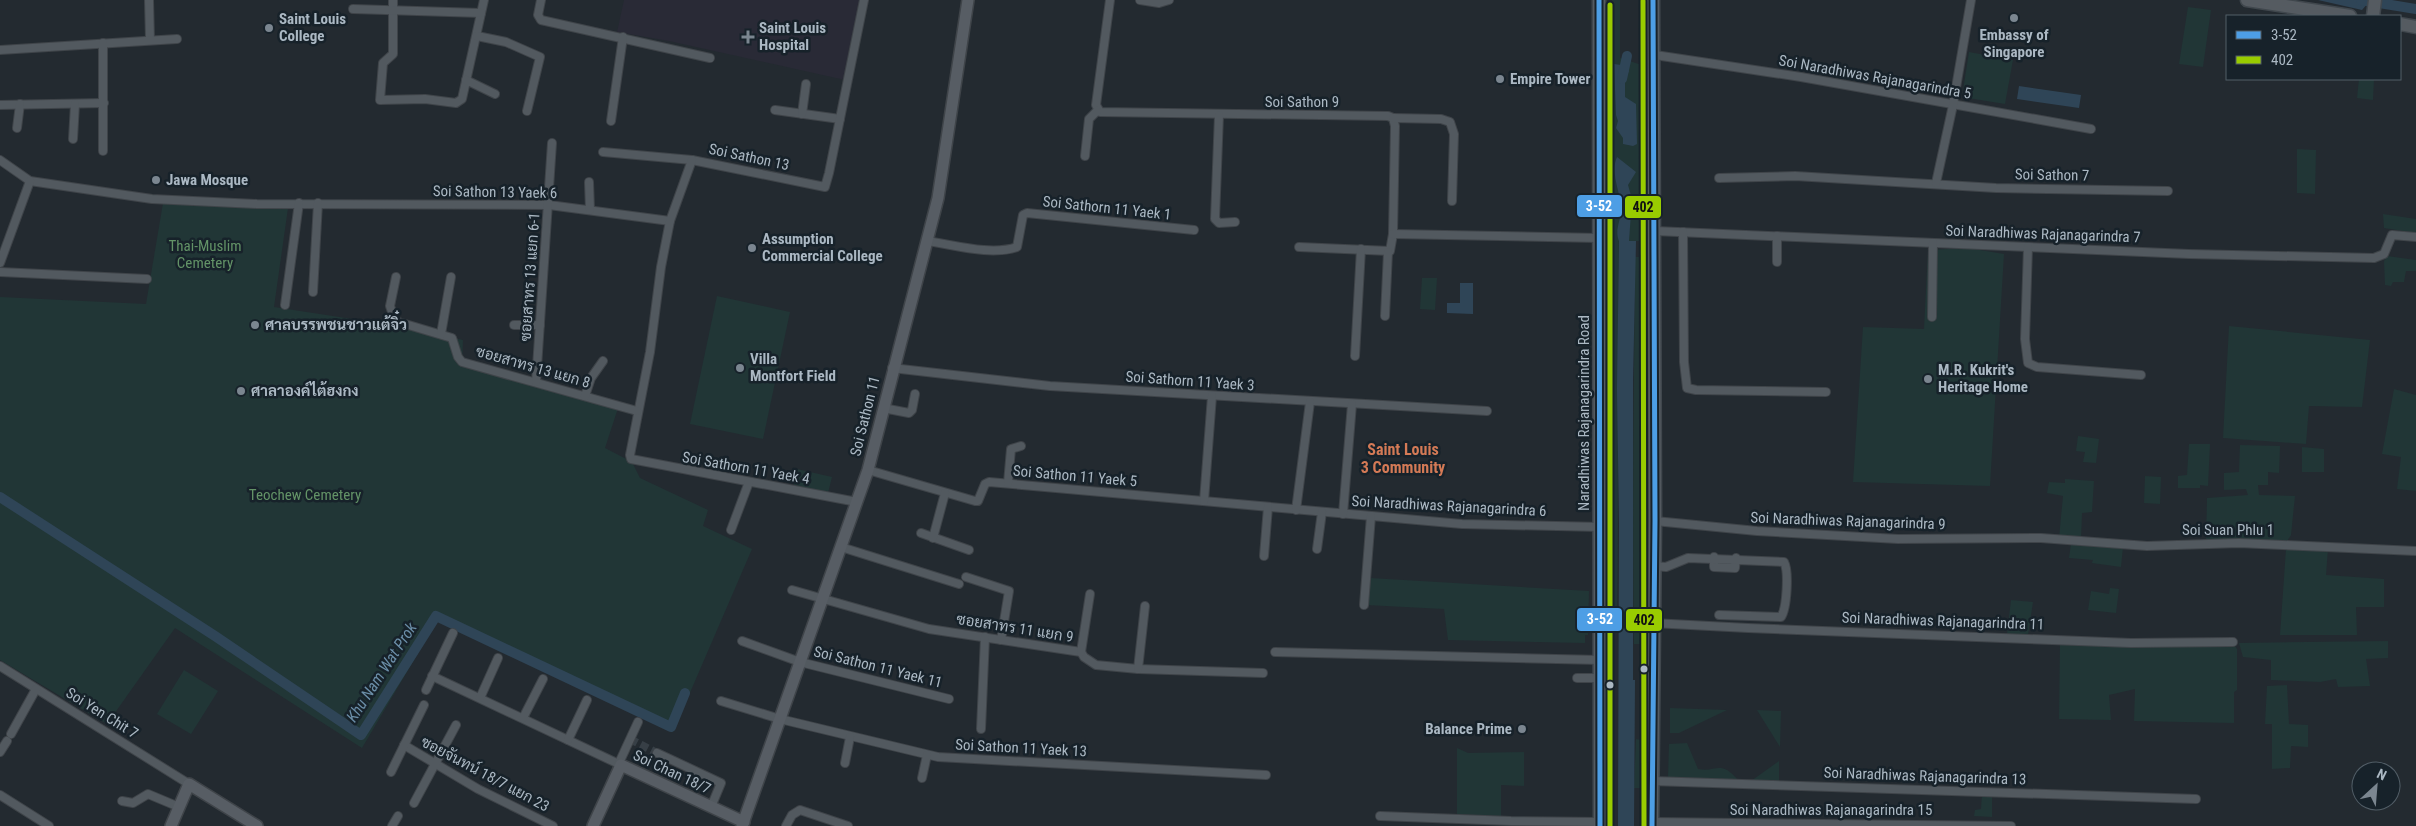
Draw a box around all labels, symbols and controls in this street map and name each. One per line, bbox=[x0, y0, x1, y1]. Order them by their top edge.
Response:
place label: Saint Louis College bbox=[279, 10, 346, 45]
marker: Embassy of Singapore bbox=[2008, 12, 2020, 24]
legend bbox=[2226, 15, 2401, 80]
place label: Saint Louis Hospital bbox=[759, 19, 826, 54]
marker: Saint Louis College bbox=[263, 22, 275, 34]
place label: Embassy of Singapore bbox=[1979, 26, 2049, 61]
text: 3-52 bbox=[2271, 26, 2297, 44]
marker: Saint Louis Hospital bbox=[741, 30, 755, 44]
street label: Soi Naradhiwas Rajanagarindra 5 bbox=[1777, 51, 1973, 103]
text: 402 bbox=[2271, 51, 2293, 69]
place label: Empire Tower bbox=[1510, 70, 1590, 88]
marker: Empire Tower bbox=[1494, 73, 1506, 85]
street label: Soi Sathon 9 bbox=[1265, 93, 1339, 111]
street label: Soi Sathon 13 bbox=[707, 140, 791, 174]
street label: Soi Sathon 7 bbox=[2015, 165, 2089, 185]
place label: Jawa Mosque bbox=[166, 171, 248, 189]
marker: Jawa Mosque bbox=[150, 174, 162, 186]
street label: Soi Sathon 13 Yaek 6 bbox=[433, 182, 557, 202]
street label: Soi Sathorn 11 Yaek 1 bbox=[1042, 192, 1172, 224]
line badge: 3-52 bbox=[1576, 194, 1623, 218]
line badge: 402 bbox=[1624, 195, 1662, 219]
text: 3-52 bbox=[1586, 198, 1612, 214]
text: 402 bbox=[1632, 199, 1654, 215]
street label: ซอยสาทร 13 แยก 6-1 bbox=[517, 212, 543, 342]
street label: Soi Naradhiwas Rajanagarindra 7 bbox=[1945, 222, 2141, 246]
place label: Assumption Commercial College bbox=[762, 230, 883, 265]
park label: Thai-Muslim Cemetery bbox=[168, 237, 242, 272]
marker: Assumption Commercial College bbox=[746, 242, 758, 254]
place label: ศาลบรรพชนชาวแต้จิ๋ว bbox=[265, 310, 407, 334]
street label: Naradhiwas Rajanagarindra Road bbox=[1575, 315, 1593, 511]
marker: ศาลบรรพชนชาวแต้จิ๋ว bbox=[249, 319, 261, 331]
street label: ซอยสาทร 13 แยก 8 bbox=[474, 342, 592, 392]
place label: Villa Montfort Field bbox=[750, 350, 836, 385]
place label: M.R. Kukrit's Heritage Home bbox=[1938, 361, 2028, 396]
marker: Villa Montfort Field bbox=[734, 362, 746, 374]
street label: Soi Sathorn 11 Yaek 3 bbox=[1125, 368, 1255, 394]
marker: M.R. Kukrit's Heritage Home bbox=[1922, 373, 1934, 385]
street label: Soi Sathon 11 bbox=[846, 374, 884, 458]
place label: ศาลาองค์ไต้ฮงกง bbox=[251, 381, 359, 400]
marker: ศาลาองค์ไต้ฮงกง bbox=[235, 385, 247, 397]
district label: Saint Louis 3 Community bbox=[1361, 440, 1445, 477]
street label: Soi Sathorn 11 Yaek 4 bbox=[681, 448, 811, 488]
street label: Soi Sathon 11 Yaek 5 bbox=[1012, 462, 1138, 490]
park label: Teochew Cemetery bbox=[249, 486, 361, 504]
street label: Soi Naradhiwas Rajanagarindra 6 bbox=[1351, 492, 1547, 520]
street label: Soi Naradhiwas Rajanagarindra 9 bbox=[1750, 509, 1946, 533]
street label: Soi Suan Phlu 1 bbox=[2182, 521, 2274, 539]
line badge: 3-52 bbox=[1576, 607, 1623, 632]
line badge: 402 bbox=[1625, 608, 1663, 632]
street label: Soi Naradhiwas Rajanagarindra 11 bbox=[1841, 608, 2045, 634]
street label: ซอยสาทร 11 แยก 9 bbox=[955, 610, 1075, 646]
text: 3-52 bbox=[1587, 611, 1613, 627]
text: 402 bbox=[1633, 612, 1655, 628]
water label: Khu Nam Wat Prok bbox=[342, 618, 421, 726]
street label: Soi Sathon 11 Yaek 11 bbox=[812, 642, 944, 692]
unlabelled marker bbox=[1639, 664, 1649, 674]
unlabelled marker bbox=[1605, 680, 1615, 690]
street label: Soi Yen Chit 7 bbox=[63, 684, 141, 742]
place label: Balance Prime bbox=[1425, 720, 1512, 738]
marker: Balance Prime bbox=[1516, 723, 1528, 735]
street label: ซอยจันทน์ 18/7 แยก 23 bbox=[418, 732, 553, 815]
street label: Soi Sathon 11 Yaek 13 bbox=[955, 736, 1087, 760]
street label: Soi Chan 18/7 bbox=[630, 746, 714, 798]
north arrow bbox=[2351, 761, 2401, 811]
street label: Soi Naradhiwas Rajanagarindra 13 bbox=[1823, 763, 2027, 789]
text: N bbox=[2374, 765, 2389, 783]
street label: Soi Naradhiwas Rajanagarindra 15 bbox=[1730, 801, 1932, 819]

